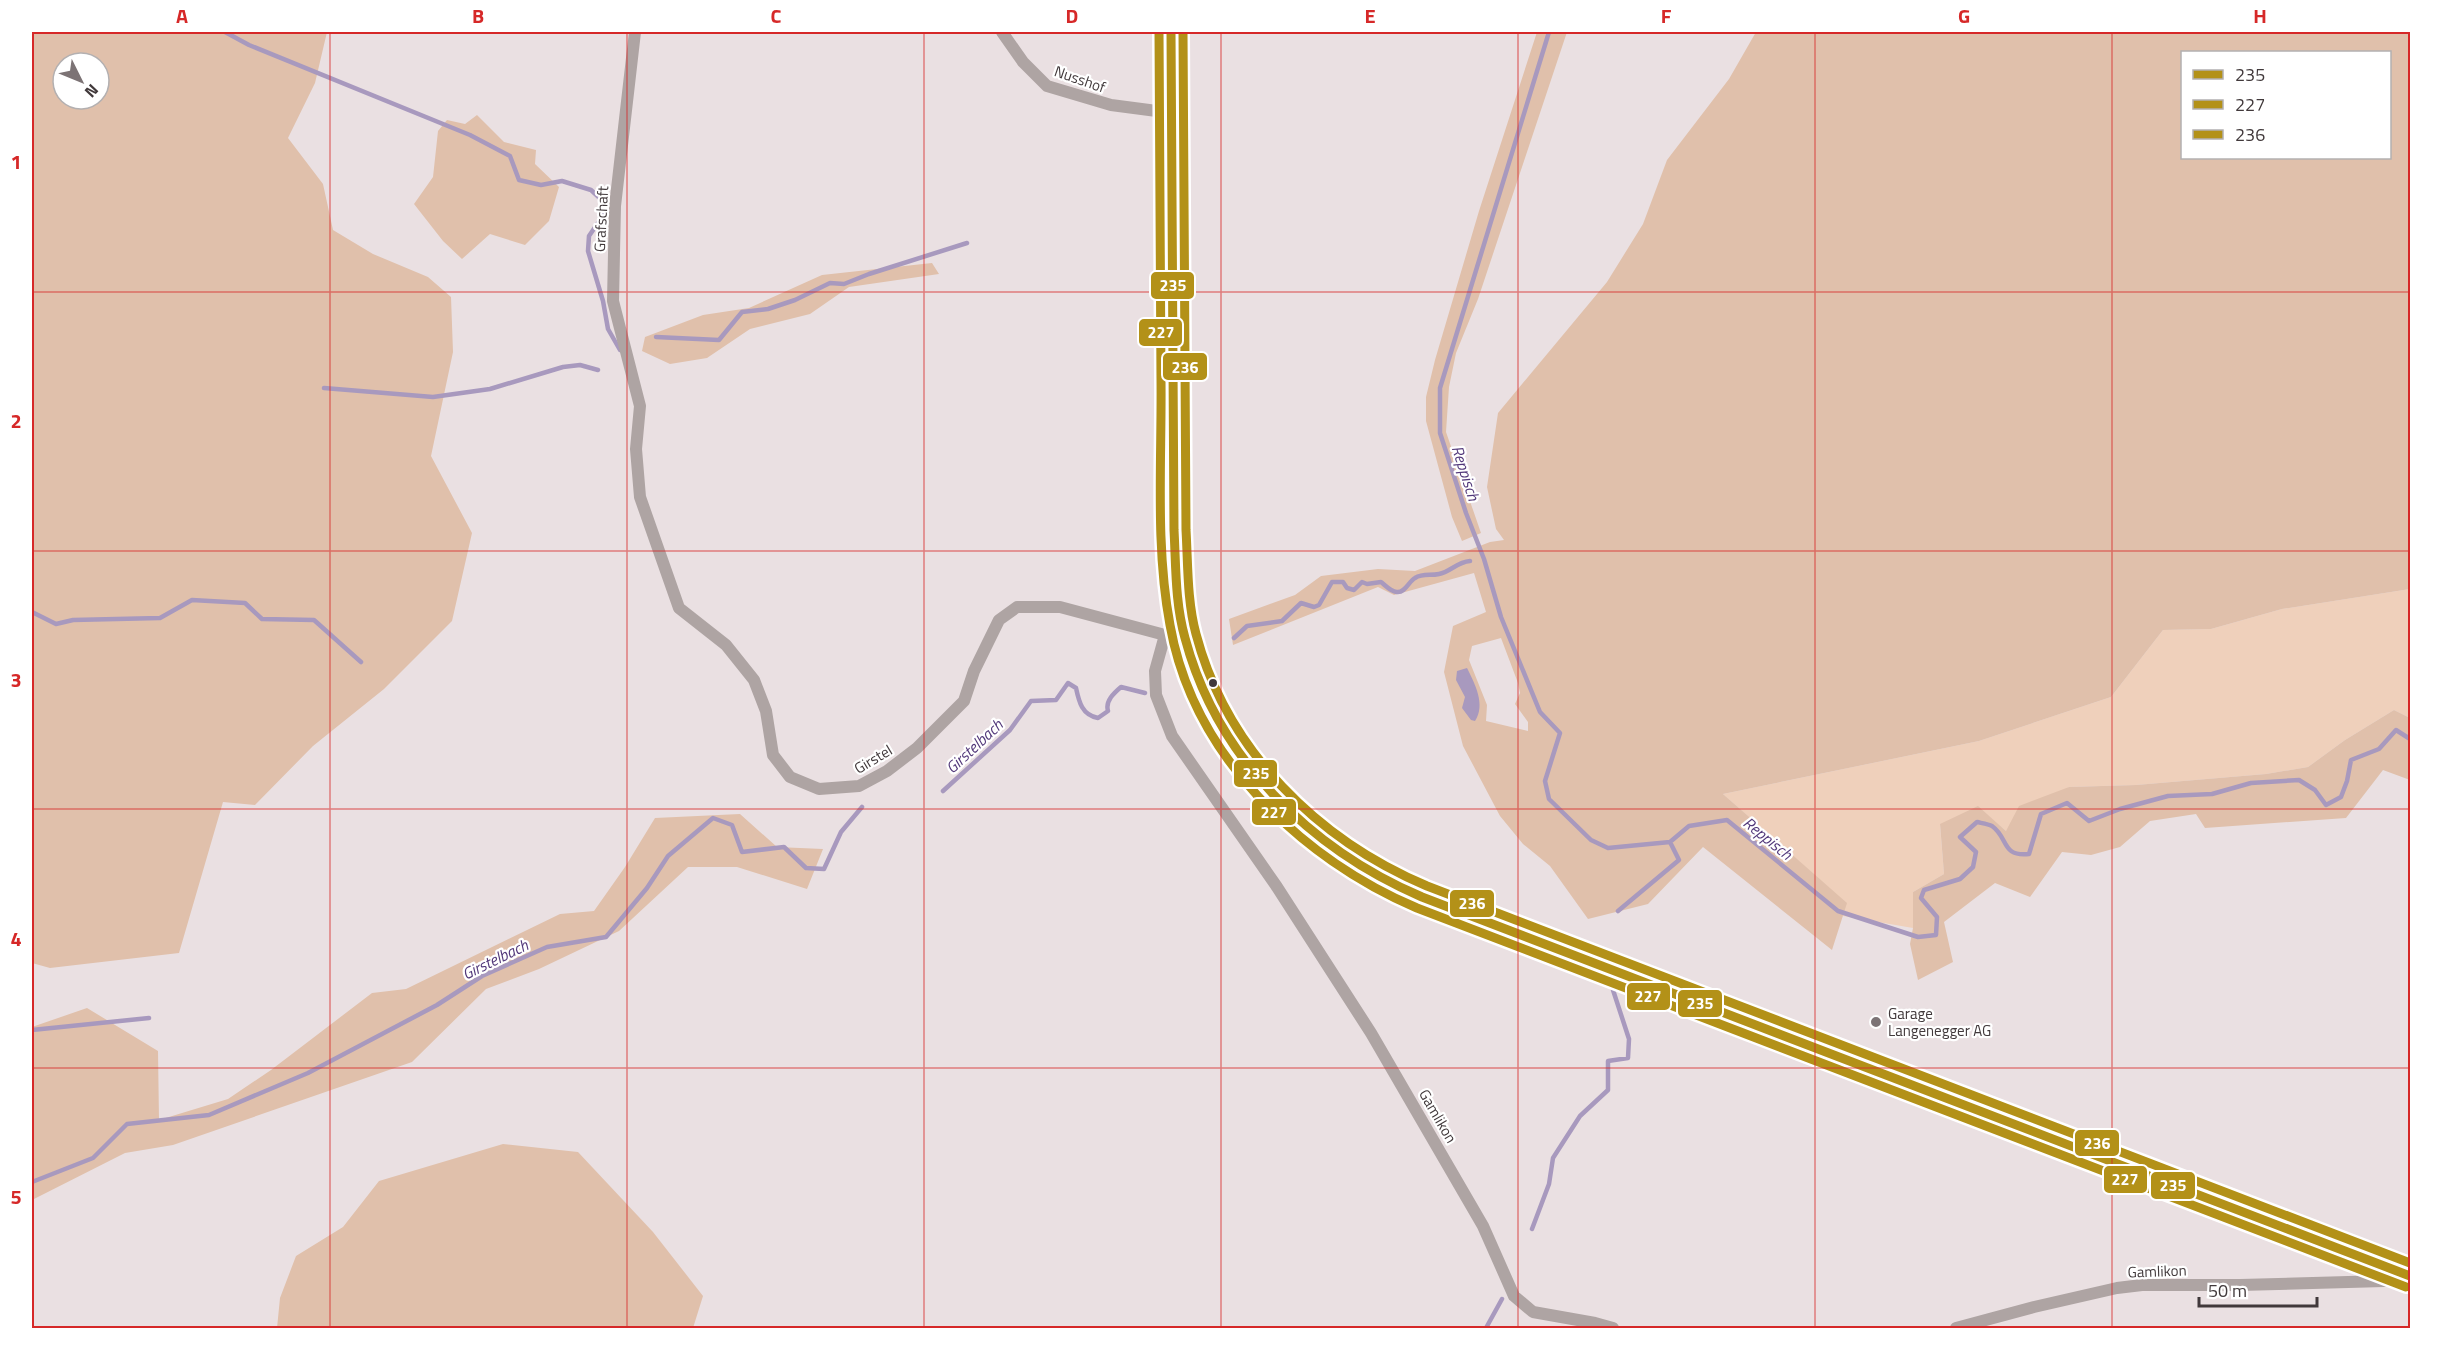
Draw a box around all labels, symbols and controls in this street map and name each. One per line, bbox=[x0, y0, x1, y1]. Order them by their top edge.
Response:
text: A bbox=[176, 0, 188, 31]
text: B bbox=[472, 0, 484, 31]
text: C bbox=[771, 0, 782, 31]
text: D bbox=[1066, 0, 1078, 31]
text: E bbox=[1364, 0, 1376, 31]
text: F bbox=[1661, 0, 1672, 31]
text: G bbox=[1958, 0, 1970, 31]
text: H bbox=[2253, 0, 2267, 31]
north arrow bbox=[51, 51, 111, 111]
legend bbox=[2181, 51, 2391, 159]
street label: Nusshof bbox=[1051, 59, 1109, 99]
text: 235 bbox=[2235, 61, 2265, 88]
text: N bbox=[79, 79, 105, 103]
text: 227 bbox=[2235, 91, 2265, 118]
text: 236 bbox=[2235, 121, 2265, 148]
text: 1 bbox=[10, 146, 22, 177]
street label: Grafschaft bbox=[588, 185, 614, 253]
line badge: 235 bbox=[1150, 271, 1195, 300]
text: 235 bbox=[1160, 273, 1186, 297]
line badge: 227 bbox=[1138, 318, 1183, 347]
text: 227 bbox=[1148, 320, 1174, 344]
line badge: 236 bbox=[1162, 352, 1208, 381]
text: 236 bbox=[1172, 355, 1198, 379]
text: 2 bbox=[10, 405, 22, 436]
water label: Reppisch bbox=[1446, 442, 1487, 505]
text: 3 bbox=[10, 664, 22, 695]
unlabelled marker bbox=[1207, 677, 1219, 689]
water label: Girstelbach bbox=[940, 712, 1009, 779]
street label: Girstel bbox=[850, 739, 896, 779]
line badge: 235 bbox=[1233, 759, 1278, 788]
text: 235 bbox=[1243, 761, 1269, 785]
line badge: 227 bbox=[1251, 798, 1297, 826]
text: 227 bbox=[1261, 800, 1287, 824]
water label: Reppisch bbox=[1738, 811, 1798, 866]
line badge: 236 bbox=[1449, 889, 1495, 918]
text: 236 bbox=[1459, 891, 1485, 915]
text: 4 bbox=[10, 923, 22, 954]
water label: Girstelbach bbox=[458, 932, 533, 985]
line badge: 227 bbox=[1626, 982, 1671, 1011]
text: 227 bbox=[1635, 984, 1661, 1008]
line badge: 235 bbox=[1677, 989, 1723, 1018]
text: 235 bbox=[1687, 991, 1713, 1015]
place label: Garage Langenegger AG bbox=[1888, 1002, 1991, 1042]
marker: Garage Langenegger AG bbox=[1869, 1015, 1883, 1029]
street label: Gamlikon bbox=[1413, 1085, 1463, 1147]
line badge: 236 bbox=[2074, 1129, 2120, 1157]
text: 236 bbox=[2084, 1131, 2110, 1155]
line badge: 227 bbox=[2103, 1165, 2148, 1194]
text: 227 bbox=[2112, 1167, 2138, 1191]
line badge: 235 bbox=[2150, 1171, 2196, 1200]
text: 235 bbox=[2160, 1173, 2186, 1197]
text: 5 bbox=[10, 1181, 22, 1212]
street label: Gamlikon bbox=[2127, 1258, 2187, 1284]
scale bar bbox=[2199, 1270, 2318, 1308]
text: 50 m bbox=[2208, 1277, 2247, 1304]

